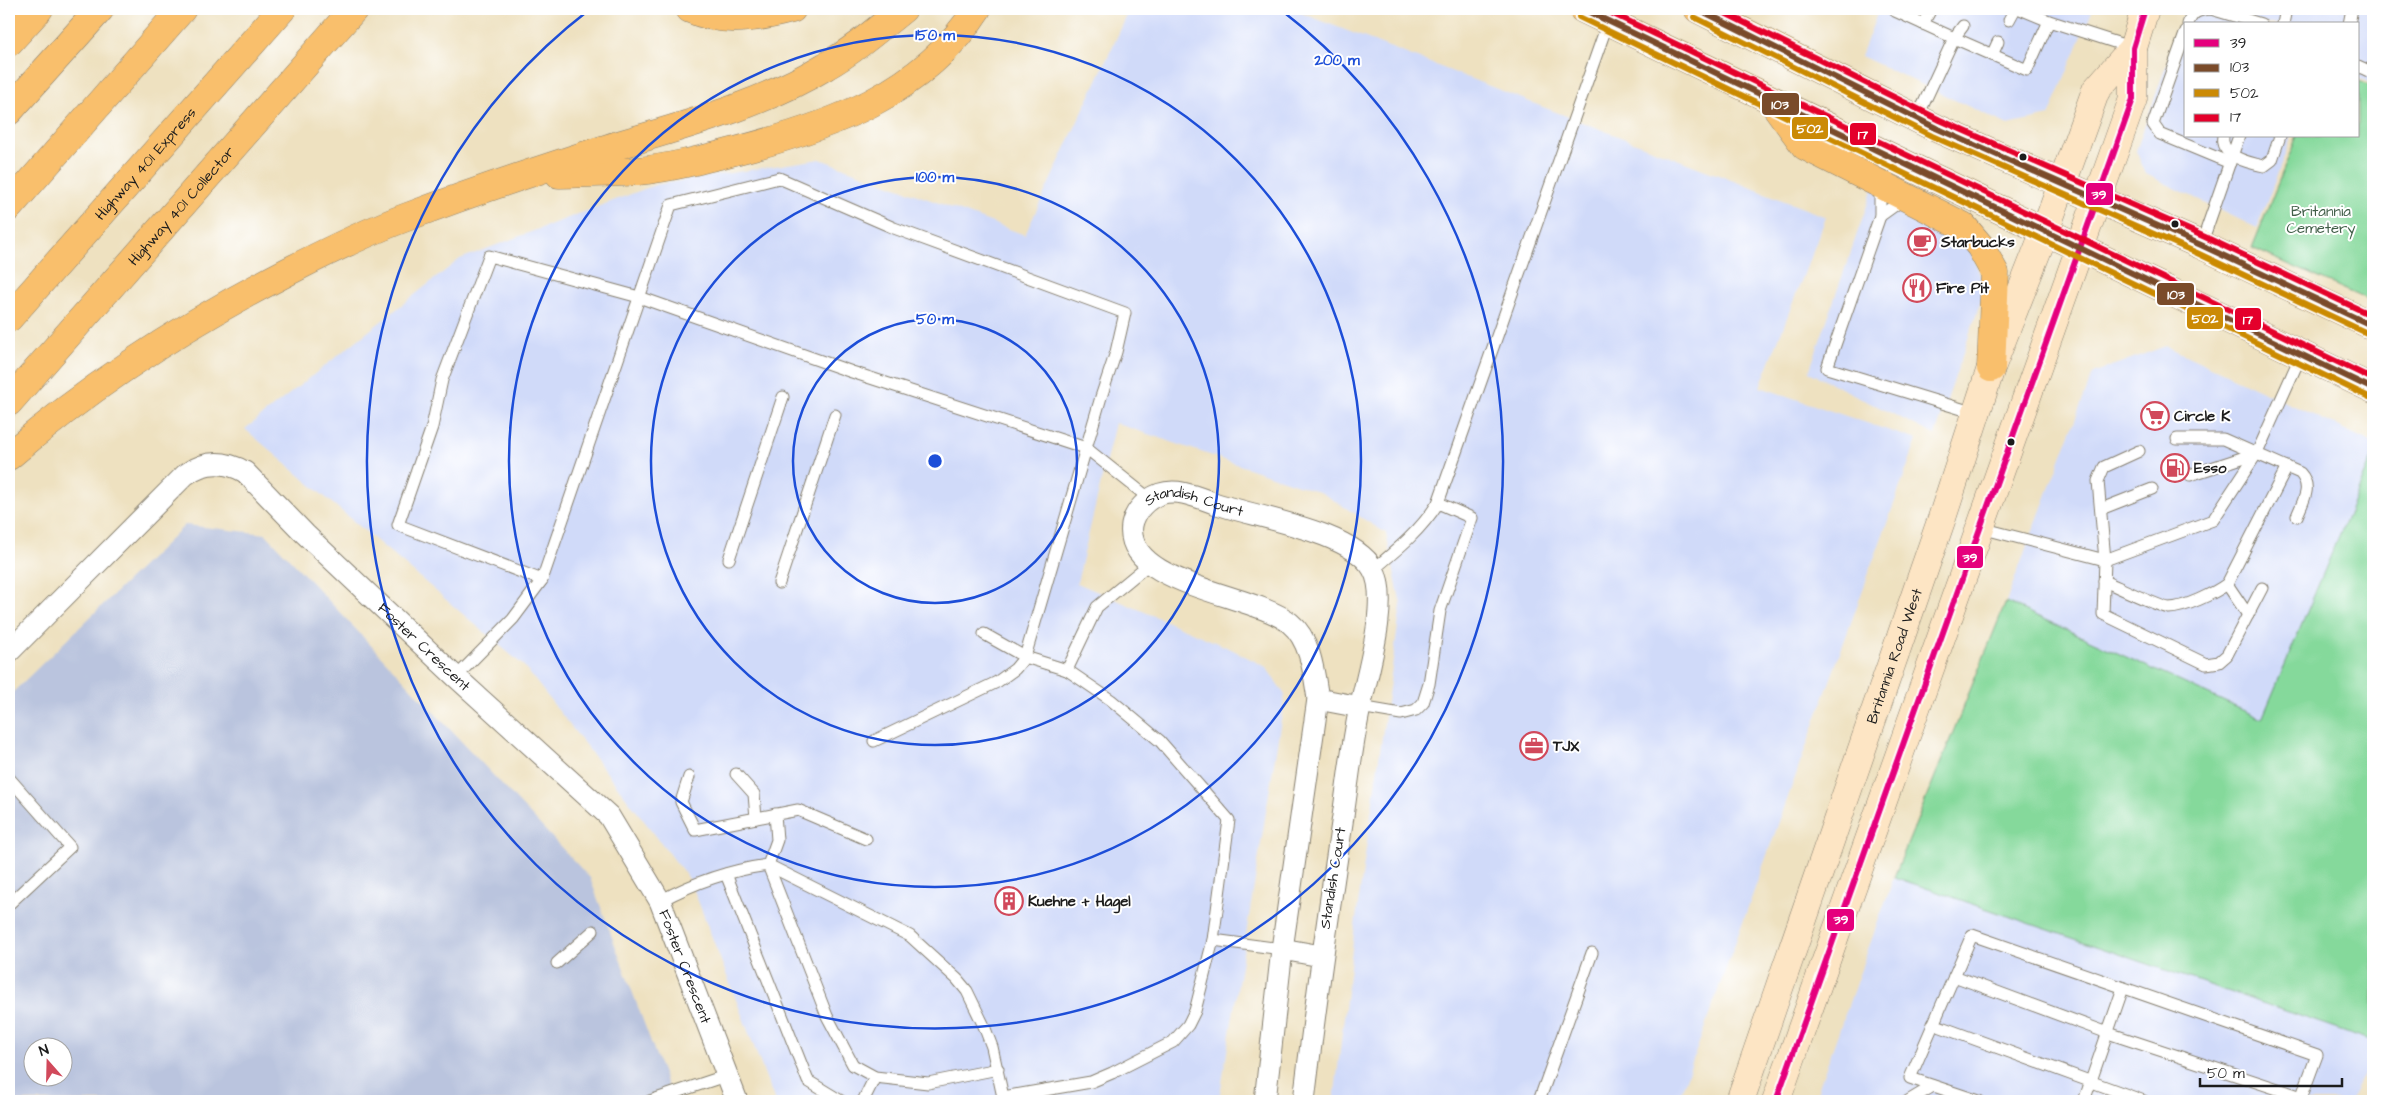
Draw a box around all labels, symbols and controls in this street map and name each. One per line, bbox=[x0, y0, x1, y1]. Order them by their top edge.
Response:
legend bbox=[2184, 22, 2360, 138]
text: 150 m bbox=[915, 25, 955, 46]
text: 39 bbox=[2230, 33, 2246, 54]
text: 200 m bbox=[1313, 50, 1360, 71]
text: 103 bbox=[2230, 57, 2249, 78]
text: 502 bbox=[2230, 83, 2259, 104]
line badge: 103 bbox=[1761, 92, 1800, 116]
text: 103 bbox=[1771, 95, 1790, 115]
street label: Highway 401 Express bbox=[90, 102, 201, 225]
text: 17 bbox=[2230, 107, 2241, 128]
line badge: 502 bbox=[1791, 116, 1829, 140]
text: 502 bbox=[1797, 119, 1824, 139]
line badge: 17 bbox=[1849, 122, 1877, 146]
text: 17 bbox=[1858, 125, 1869, 145]
street label: Highway 401 Collector bbox=[123, 142, 239, 270]
unlabelled marker bbox=[2018, 152, 2028, 162]
text: 100 m bbox=[916, 167, 955, 188]
line badge: 39 bbox=[2085, 182, 2114, 206]
text: 39 bbox=[2090, 185, 2107, 205]
park label: Britannia Cemetery bbox=[2286, 201, 2356, 240]
unlabelled marker bbox=[2170, 219, 2180, 229]
cafe icon: Starbucks bbox=[1907, 227, 1937, 257]
place label: Starbucks bbox=[1940, 232, 2015, 253]
restaurant icon: Fire Pit bbox=[1902, 273, 1932, 303]
place label: Fire Pit bbox=[1936, 278, 1990, 299]
line badge: 103 bbox=[2156, 282, 2195, 306]
text: 103 bbox=[2167, 285, 2186, 305]
line badge: 502 bbox=[2186, 306, 2224, 330]
line badge: 17 bbox=[2234, 307, 2262, 331]
text: 50 m bbox=[916, 309, 954, 330]
text: 502 bbox=[2192, 309, 2219, 329]
text: 17 bbox=[2243, 310, 2254, 330]
supermarket icon: Circle K bbox=[2140, 401, 2170, 431]
place label: Circle K bbox=[2174, 406, 2231, 427]
unlabelled marker bbox=[2006, 437, 2016, 447]
centre of rings bbox=[926, 452, 944, 470]
fuel station icon: Esso bbox=[2160, 453, 2190, 483]
place label: Esso bbox=[2194, 458, 2227, 479]
street label: Standish Court bbox=[1140, 481, 1246, 522]
line badge: 39 bbox=[1956, 545, 1984, 569]
text: 39 bbox=[1961, 548, 1978, 568]
street label: Britannia Road West bbox=[1861, 585, 1927, 727]
street label: Foster Crescent bbox=[373, 598, 475, 696]
office icon: TJX bbox=[1519, 731, 1549, 761]
place label: TJX bbox=[1552, 736, 1579, 757]
street label: Standish Court bbox=[1315, 826, 1351, 930]
building icon: Kuehne + Hagel bbox=[994, 886, 1024, 916]
place label: Kuehne + Hagel bbox=[1028, 891, 1131, 914]
street label: Foster Crescent bbox=[654, 907, 717, 1027]
line badge: 39 bbox=[1826, 908, 1855, 932]
text: 39 bbox=[1832, 910, 1849, 930]
north arrow bbox=[22, 1038, 72, 1088]
text: N bbox=[36, 1040, 52, 1062]
scale bar bbox=[2200, 1055, 2342, 1087]
text: 50 m bbox=[2207, 1063, 2245, 1084]

